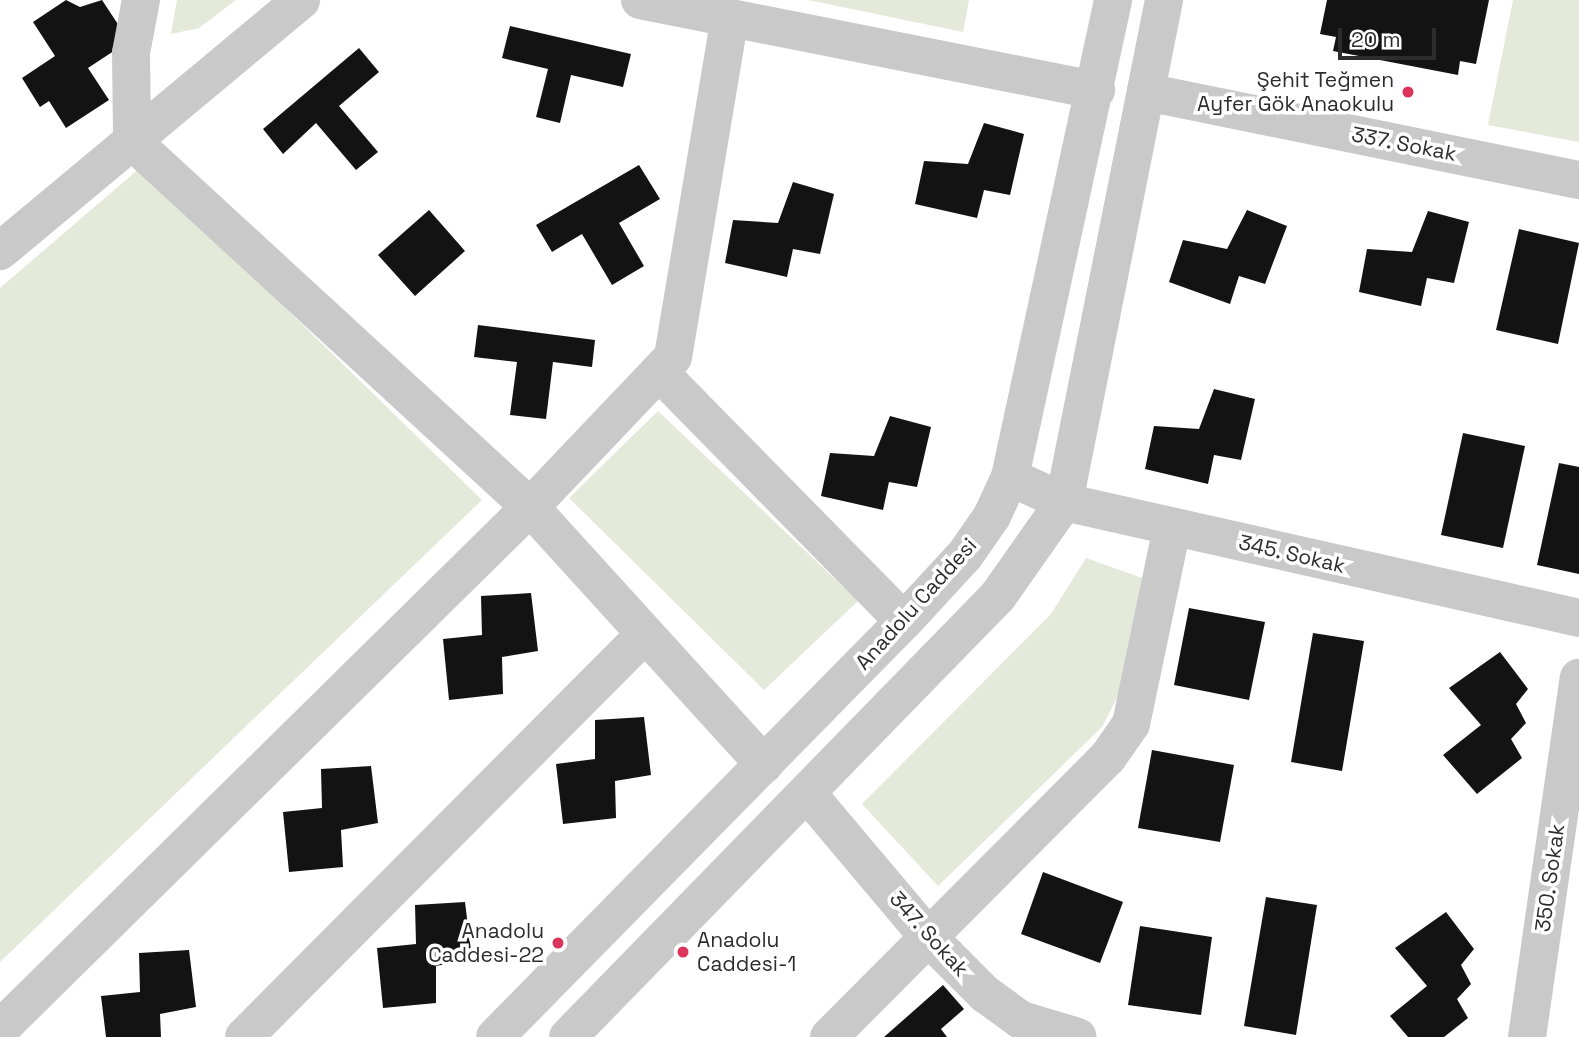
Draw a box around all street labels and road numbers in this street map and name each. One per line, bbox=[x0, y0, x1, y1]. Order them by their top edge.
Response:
street label: 337. Sokak bbox=[1349, 121, 1459, 167]
street label: 345. Sokak bbox=[1236, 529, 1348, 579]
street label: Anadolu Caddesi bbox=[850, 533, 982, 675]
street label: 350. Sokak bbox=[1530, 822, 1570, 934]
street label: 347. Sokak bbox=[884, 886, 974, 982]

